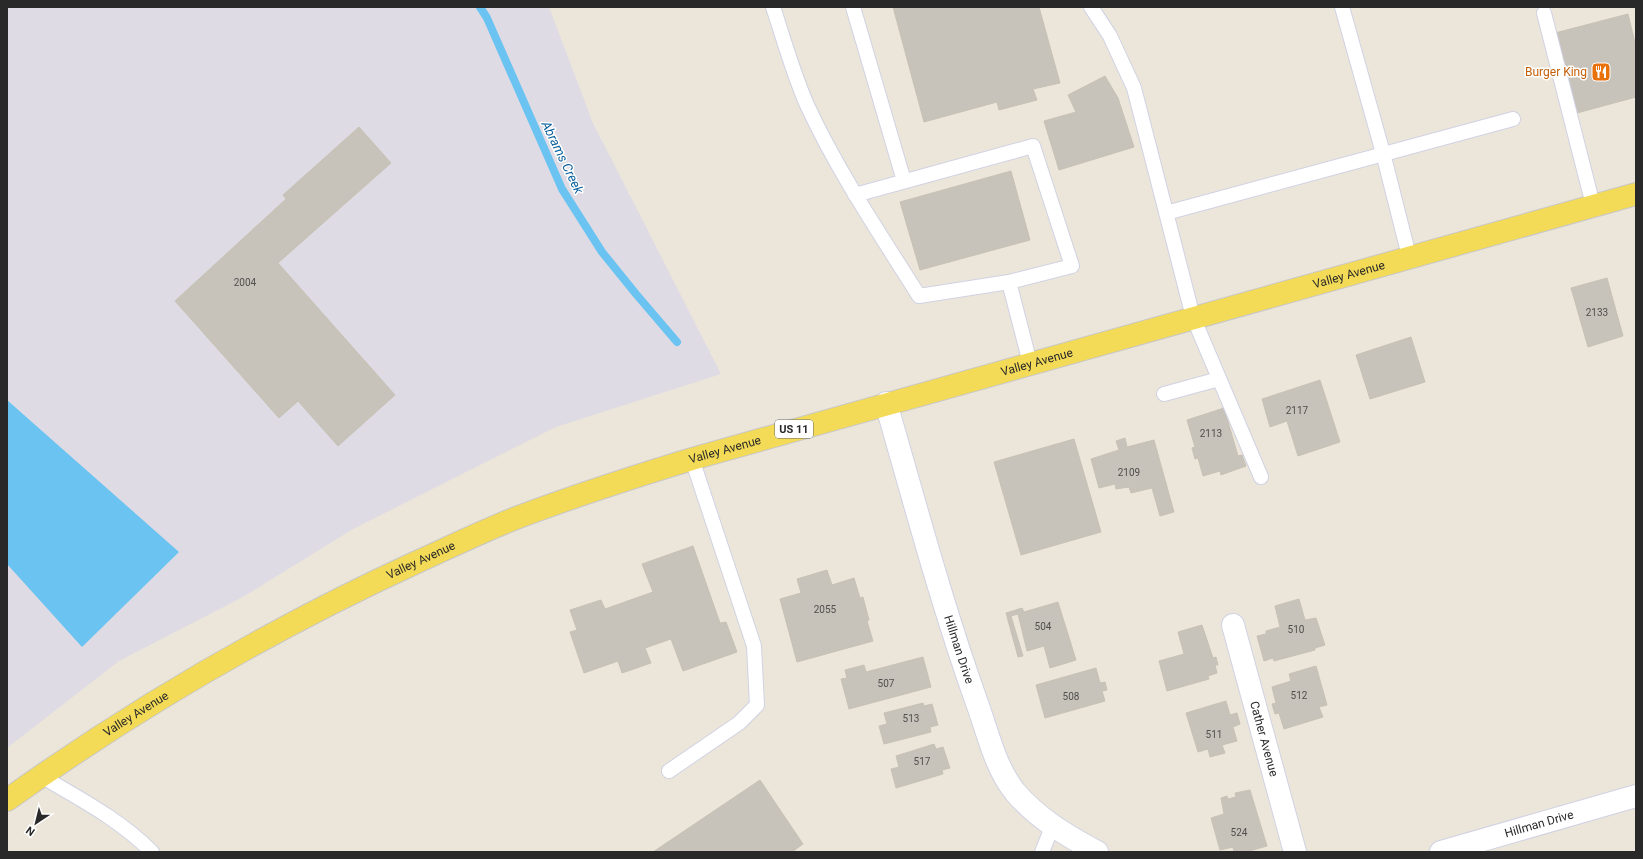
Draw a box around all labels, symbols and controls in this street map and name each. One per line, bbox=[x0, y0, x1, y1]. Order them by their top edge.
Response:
restaurant icon: Burger King bbox=[1590, 61, 1612, 83]
place label: Burger King bbox=[1525, 65, 1587, 79]
water label: Abrams Creek bbox=[538, 117, 587, 197]
street label: Valley Avenue bbox=[1311, 258, 1386, 291]
house number: 2004 bbox=[234, 277, 257, 288]
house number: 2133 bbox=[1586, 307, 1608, 318]
street label: Valley Avenue bbox=[999, 345, 1074, 379]
house number: 2117 bbox=[1286, 405, 1309, 416]
road number: US 11 bbox=[775, 420, 813, 438]
house number: 2113 bbox=[1200, 428, 1222, 439]
street label: Valley Avenue bbox=[687, 433, 762, 466]
house number: 2109 bbox=[1118, 467, 1140, 478]
street label: Valley Avenue bbox=[384, 538, 457, 582]
house number: 2055 bbox=[814, 604, 837, 615]
street label: Hillman Drive bbox=[941, 614, 977, 685]
house number: 504 bbox=[1035, 621, 1052, 632]
house number: 510 bbox=[1288, 624, 1305, 635]
house number: 507 bbox=[878, 678, 895, 689]
street label: Valley Avenue bbox=[101, 688, 171, 740]
house number: 512 bbox=[1291, 690, 1308, 701]
house number: 508 bbox=[1063, 691, 1080, 702]
street label: Cather Avenue bbox=[1247, 700, 1281, 778]
house number: 513 bbox=[903, 713, 919, 724]
house number: 511 bbox=[1206, 729, 1222, 740]
house number: 517 bbox=[914, 756, 931, 767]
north arrow bbox=[16, 803, 56, 843]
street label: Hillman Drive bbox=[1503, 807, 1575, 840]
text: N bbox=[23, 823, 37, 838]
house number: 524 bbox=[1231, 827, 1248, 838]

